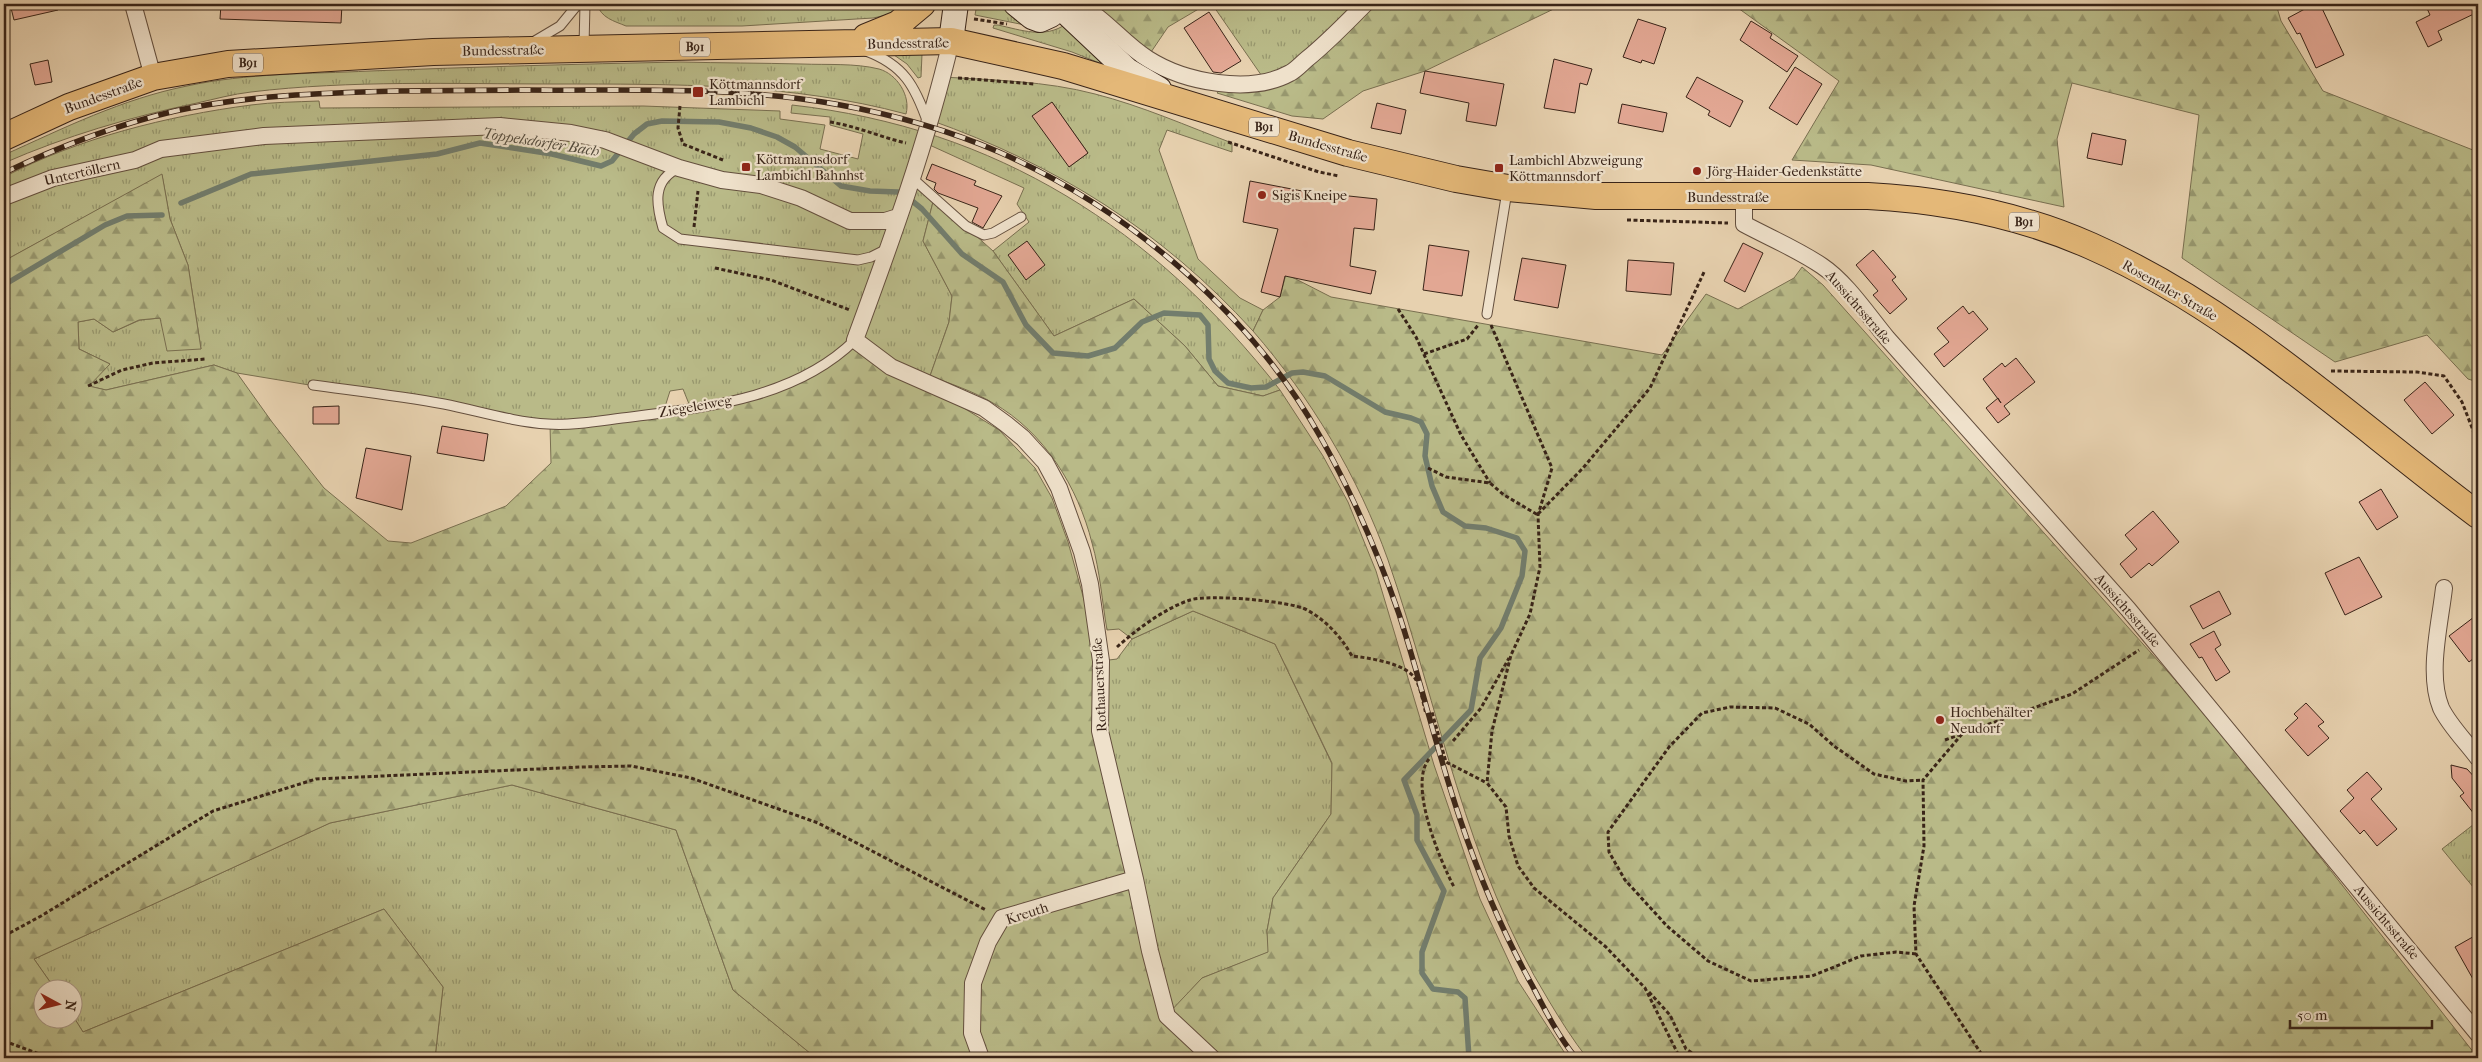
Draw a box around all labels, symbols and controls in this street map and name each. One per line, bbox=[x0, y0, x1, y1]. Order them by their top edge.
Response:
street label: Bundesstraße bbox=[867, 34, 949, 53]
road number: B91 bbox=[680, 38, 710, 56]
street label: Bundesstraße bbox=[462, 41, 544, 60]
road number: B91 bbox=[233, 54, 263, 72]
street label: Bundesstraße bbox=[62, 73, 145, 117]
place label: Köttmannsdorf Lambichl bbox=[709, 76, 804, 109]
marker: Köttmannsdorf Lambichl bbox=[691, 85, 705, 99]
road number: B91 bbox=[1249, 118, 1279, 136]
water label: Toppelsdorfer Bach bbox=[481, 124, 601, 160]
street label: Bundesstraße bbox=[1286, 127, 1370, 166]
place label: Köttmannsdorf Lambichl Bahnhst bbox=[756, 151, 864, 184]
place label: Lambichl Abzweigung Köttmannsdorf bbox=[1509, 152, 1643, 185]
street label: Untertöllern bbox=[42, 155, 122, 189]
marker: Köttmannsdorf Lambichl Bahnhst bbox=[740, 161, 752, 173]
marker: Lambichl Abzweigung Köttmannsdorf bbox=[1493, 162, 1505, 174]
place label: Jörg-Haider-Gedenkstätte bbox=[1706, 163, 1862, 180]
marker: Jörg-Haider-Gedenkstätte bbox=[1691, 165, 1703, 177]
place label: Sigis Kneipe bbox=[1272, 187, 1347, 204]
marker: Sigis Kneipe bbox=[1256, 189, 1268, 201]
street label: Bundesstraße bbox=[1687, 189, 1769, 206]
road number: B91 bbox=[2009, 212, 2039, 232]
street label: Rosentaler Straße bbox=[2119, 256, 2221, 325]
street label: Aussichtsstraße bbox=[1821, 266, 1895, 348]
street label: Ziegeleiweg bbox=[657, 392, 733, 421]
street label: Aussichtsstraße bbox=[2090, 569, 2164, 651]
street label: Rothauerstraße bbox=[1089, 637, 1110, 732]
place label: Hochbehälter Neudorf bbox=[1950, 704, 2032, 737]
marker: Hochbehälter Neudorf bbox=[1934, 714, 1946, 726]
street label: Aussichtsstraße bbox=[2350, 881, 2423, 963]
street label: Kreuth bbox=[1004, 899, 1051, 928]
north arrow bbox=[32, 980, 82, 1030]
scale bar bbox=[2290, 997, 2432, 1029]
text: N bbox=[61, 999, 79, 1012]
text: 50 m bbox=[2297, 1006, 2328, 1024]

